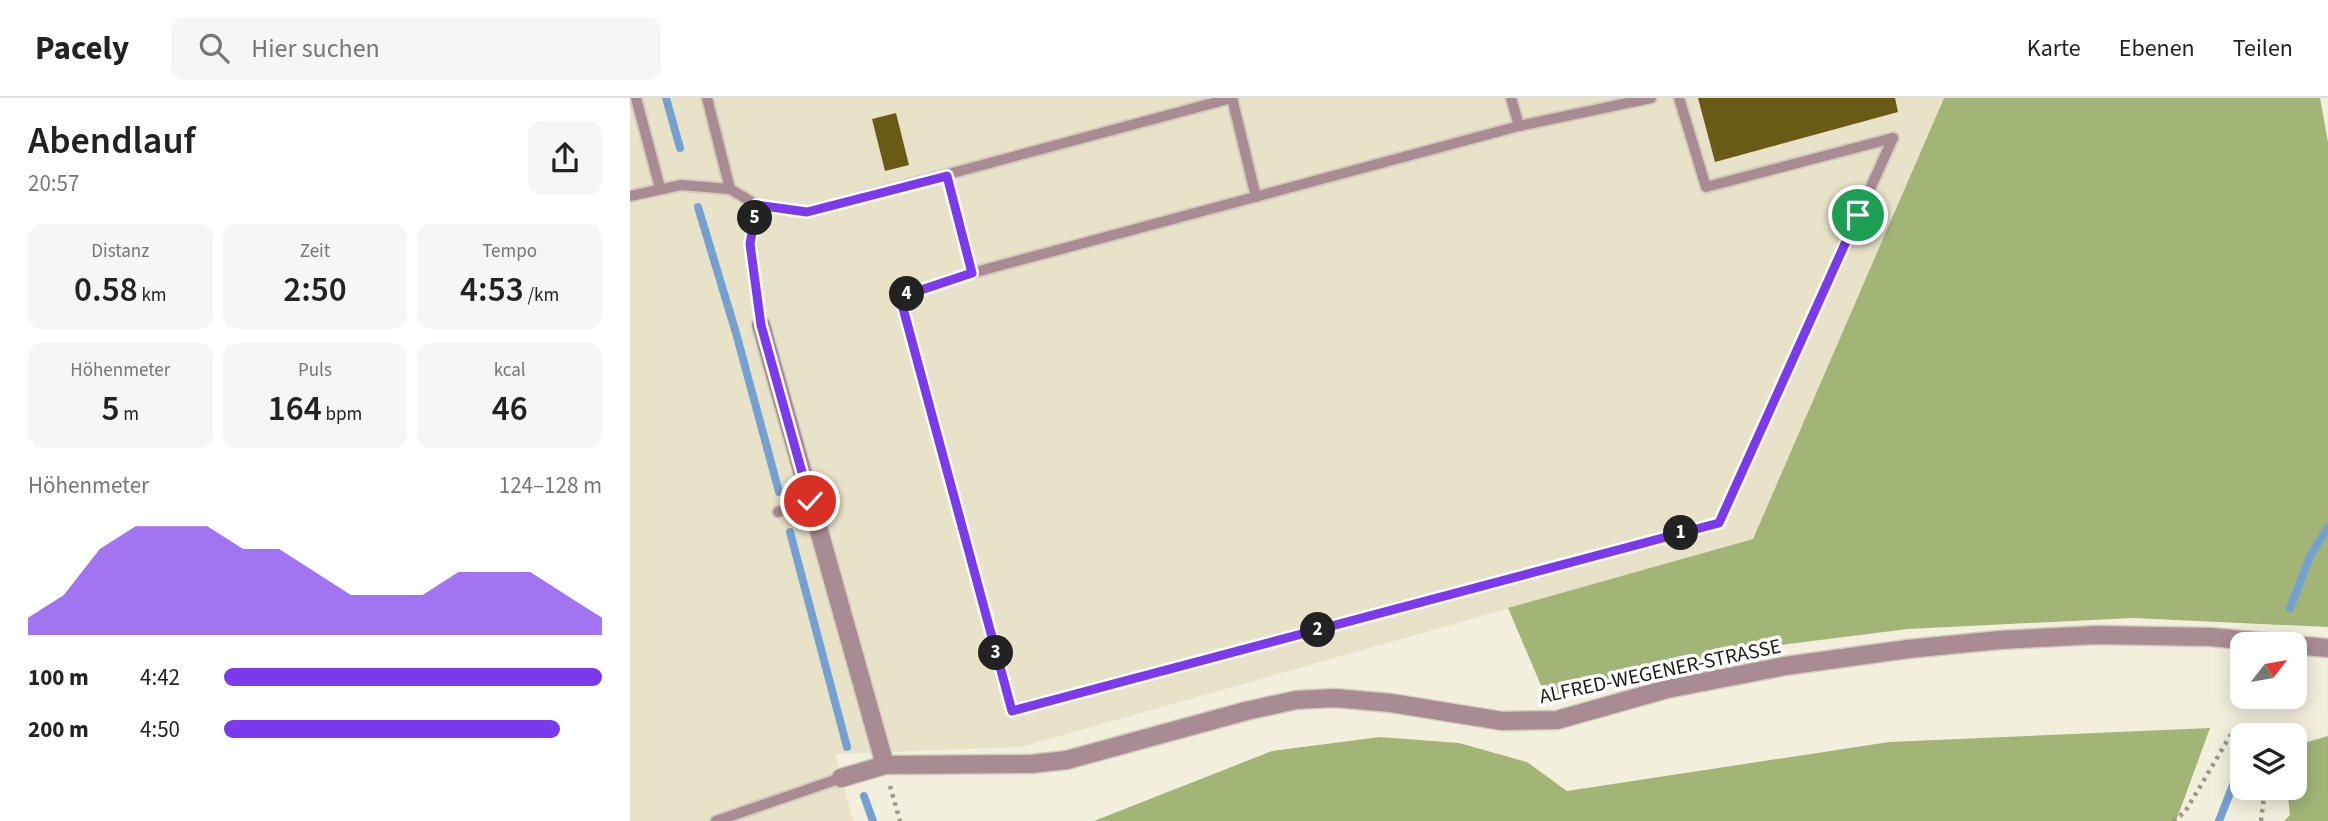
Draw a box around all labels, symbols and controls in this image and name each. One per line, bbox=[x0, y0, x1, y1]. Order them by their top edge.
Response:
search box bbox=[171, 17, 661, 80]
text: Pacely bbox=[35, 25, 129, 72]
icon: search bbox=[195, 29, 233, 67]
text: Hier suchen bbox=[251, 30, 380, 67]
text: Karte bbox=[2027, 31, 2081, 66]
text: Ebenen bbox=[2119, 31, 2195, 66]
text: Teilen bbox=[2233, 31, 2293, 66]
text: Abendlauf bbox=[28, 114, 196, 168]
button: share bbox=[528, 121, 602, 195]
text: 20:57 bbox=[28, 167, 79, 200]
pin bbox=[1828, 185, 1888, 245]
icon: arrive bbox=[1839, 196, 1877, 234]
pin: 5 bbox=[738, 200, 772, 236]
text: 5 bbox=[749, 204, 760, 231]
text: Distanz bbox=[91, 238, 149, 265]
text: Zeit bbox=[300, 238, 330, 265]
text: Tempo bbox=[482, 238, 537, 265]
text: 0.58 bbox=[74, 265, 138, 315]
text: 2:50 bbox=[283, 265, 347, 315]
text: 4:53 bbox=[460, 265, 524, 315]
pin: 4 bbox=[890, 276, 924, 312]
text: 4 bbox=[901, 280, 912, 307]
text: km bbox=[138, 282, 167, 309]
text: /km bbox=[524, 282, 559, 309]
text: Höhenmeter bbox=[70, 357, 170, 384]
text: Puls bbox=[298, 357, 332, 384]
text: kcal bbox=[494, 357, 526, 384]
text: 5 bbox=[102, 384, 120, 434]
text: 164 bbox=[268, 384, 322, 434]
text: 46 bbox=[492, 384, 528, 434]
text: m bbox=[120, 401, 139, 428]
text: bpm bbox=[322, 401, 362, 428]
text: Höhenmeter bbox=[28, 469, 149, 502]
text: 124–128 m bbox=[499, 469, 602, 502]
pin bbox=[780, 471, 840, 531]
icon: check bbox=[791, 482, 829, 520]
pin: 1 bbox=[1664, 516, 1698, 550]
text: 1 bbox=[1675, 519, 1686, 546]
pin: 2 bbox=[1300, 612, 1336, 648]
text: 2 bbox=[1312, 616, 1323, 643]
street label: ALFRED-WEGENER-STRASSE bbox=[1536, 631, 1784, 711]
north arrow bbox=[2230, 632, 2306, 709]
map controls bbox=[2230, 632, 2307, 800]
pin: 3 bbox=[978, 636, 1014, 670]
text: 3 bbox=[990, 639, 1001, 666]
text: 100 m bbox=[28, 661, 89, 694]
text: 4:42 bbox=[140, 661, 180, 694]
text: 200 m bbox=[28, 713, 89, 746]
text: 4:50 bbox=[140, 713, 180, 746]
button: layers bbox=[2230, 723, 2307, 800]

